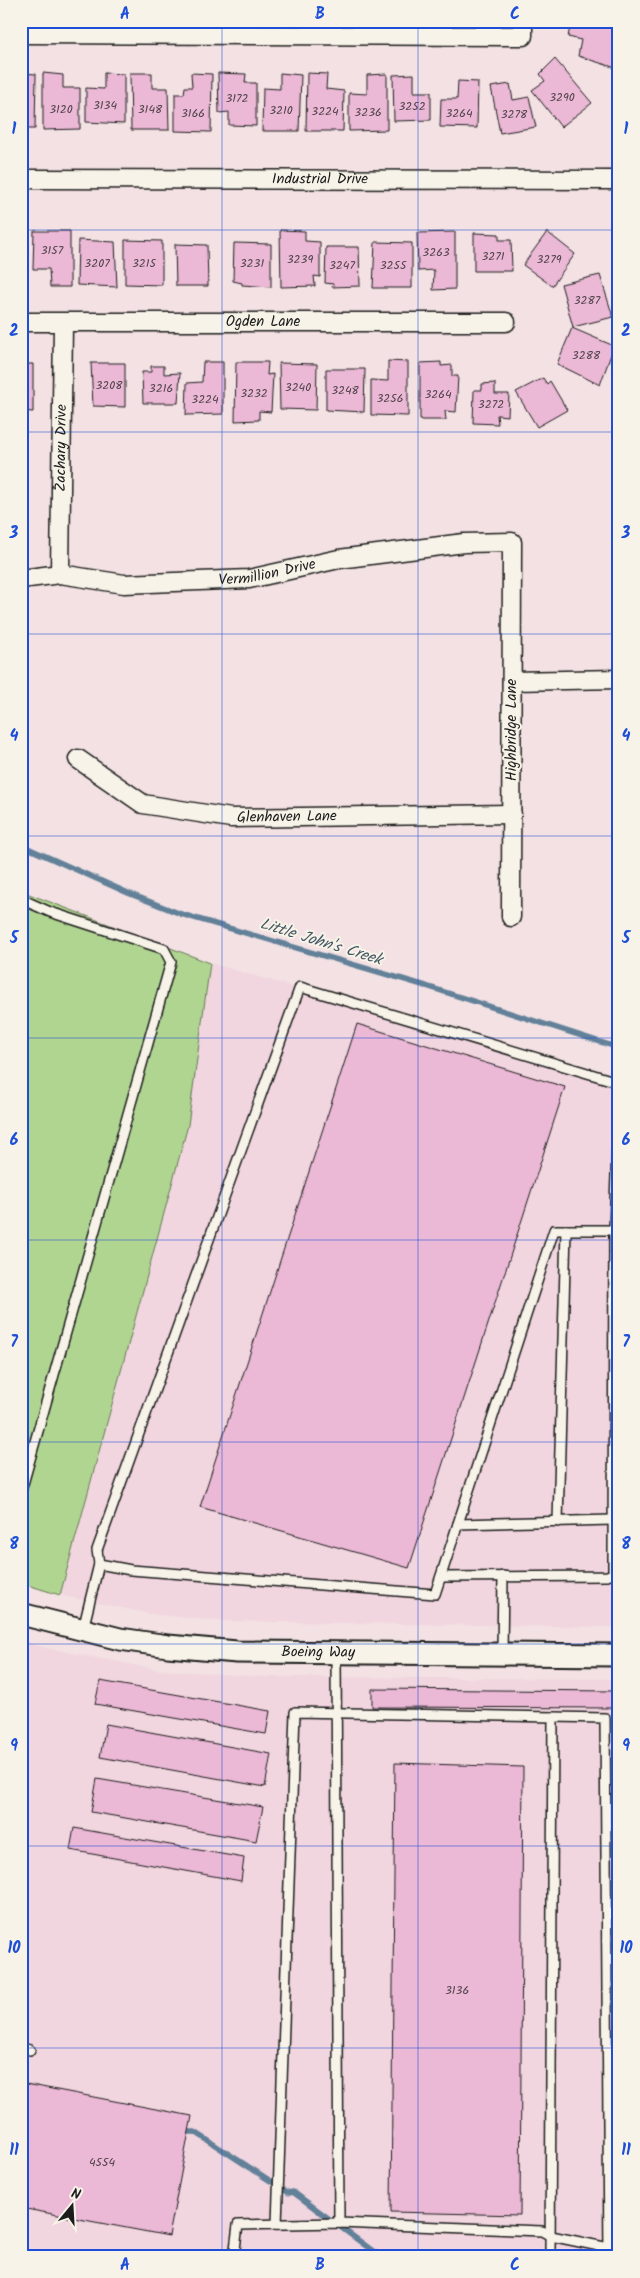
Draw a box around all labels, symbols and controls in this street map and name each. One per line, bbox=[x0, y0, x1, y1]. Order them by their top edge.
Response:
text: A bbox=[120, 2, 130, 27]
text: B bbox=[315, 2, 325, 27]
text: C bbox=[510, 2, 520, 27]
house number: 3290 bbox=[549, 88, 575, 107]
house number: 3172 bbox=[225, 89, 249, 108]
house number: 3134 bbox=[93, 96, 117, 115]
house number: 3252 bbox=[398, 97, 426, 116]
house number: 3120 bbox=[49, 100, 73, 119]
house number: 3148 bbox=[138, 100, 163, 119]
house number: 3210 bbox=[269, 101, 293, 120]
house number: 3224 bbox=[311, 102, 339, 121]
house number: 3236 bbox=[354, 103, 382, 122]
house number: 3166 bbox=[181, 104, 205, 123]
house number: 3264 bbox=[445, 104, 473, 123]
house number: 3278 bbox=[501, 105, 528, 124]
text: 1 bbox=[12, 117, 17, 142]
text: 1 bbox=[624, 117, 629, 142]
street label: Industrial Drive bbox=[272, 167, 368, 192]
house number: 3157 bbox=[41, 241, 64, 260]
house number: 3263 bbox=[422, 243, 450, 262]
house number: 3271 bbox=[481, 247, 505, 266]
house number: 3239 bbox=[287, 250, 313, 269]
house number: 3279 bbox=[536, 250, 562, 269]
house number: 3207 bbox=[84, 254, 110, 273]
house number: 3215 bbox=[132, 254, 158, 273]
house number: 3231 bbox=[240, 254, 264, 273]
house number: 3247 bbox=[329, 256, 355, 275]
house number: 3255 bbox=[380, 256, 408, 275]
house number: 3287 bbox=[574, 291, 601, 310]
street label: Ogden Lane bbox=[226, 310, 301, 334]
text: 2 bbox=[9, 319, 19, 344]
text: 2 bbox=[621, 319, 631, 344]
house number: 3288 bbox=[572, 346, 601, 365]
house number: 3208 bbox=[95, 376, 123, 395]
house number: 3240 bbox=[285, 378, 311, 397]
house number: 3216 bbox=[149, 379, 173, 398]
house number: 3248 bbox=[331, 381, 360, 400]
house number: 3232 bbox=[240, 384, 268, 403]
house number: 3264 bbox=[424, 385, 452, 404]
house number: 3256 bbox=[377, 389, 403, 408]
house number: 3224 bbox=[191, 390, 219, 409]
house number: 3272 bbox=[478, 395, 504, 414]
street label: Zachary Drive bbox=[49, 404, 74, 492]
text: 3 bbox=[9, 521, 19, 546]
text: 3 bbox=[621, 521, 631, 546]
street label: Vermillion Drive bbox=[218, 552, 318, 592]
street label: Highbridge Lane bbox=[500, 678, 524, 781]
text: 4 bbox=[10, 724, 19, 749]
text: 4 bbox=[622, 724, 631, 749]
street label: Glenhaven Lane bbox=[237, 804, 337, 830]
water label: Little John's Creek bbox=[257, 912, 388, 973]
text: 5 bbox=[9, 926, 20, 951]
text: 5 bbox=[621, 926, 632, 951]
text: 6 bbox=[10, 1128, 19, 1153]
text: 6 bbox=[622, 1128, 631, 1153]
text: 7 bbox=[10, 1330, 18, 1355]
text: 7 bbox=[622, 1330, 630, 1355]
text: 8 bbox=[9, 1532, 19, 1557]
text: 8 bbox=[621, 1532, 631, 1557]
street label: Boeing Way bbox=[281, 1640, 356, 1665]
text: 9 bbox=[10, 1734, 18, 1759]
text: 9 bbox=[622, 1734, 630, 1759]
text: 10 bbox=[7, 1936, 21, 1961]
text: 10 bbox=[619, 1936, 633, 1961]
house number: 3136 bbox=[445, 1981, 469, 2000]
text: 11 bbox=[9, 2138, 19, 2163]
text: 11 bbox=[621, 2138, 631, 2163]
house number: 4554 bbox=[89, 2153, 115, 2172]
north arrow bbox=[48, 2180, 98, 2230]
text: N bbox=[68, 2183, 83, 2206]
text: A bbox=[120, 2253, 130, 2278]
text: B bbox=[315, 2253, 325, 2278]
text: C bbox=[510, 2253, 520, 2278]

